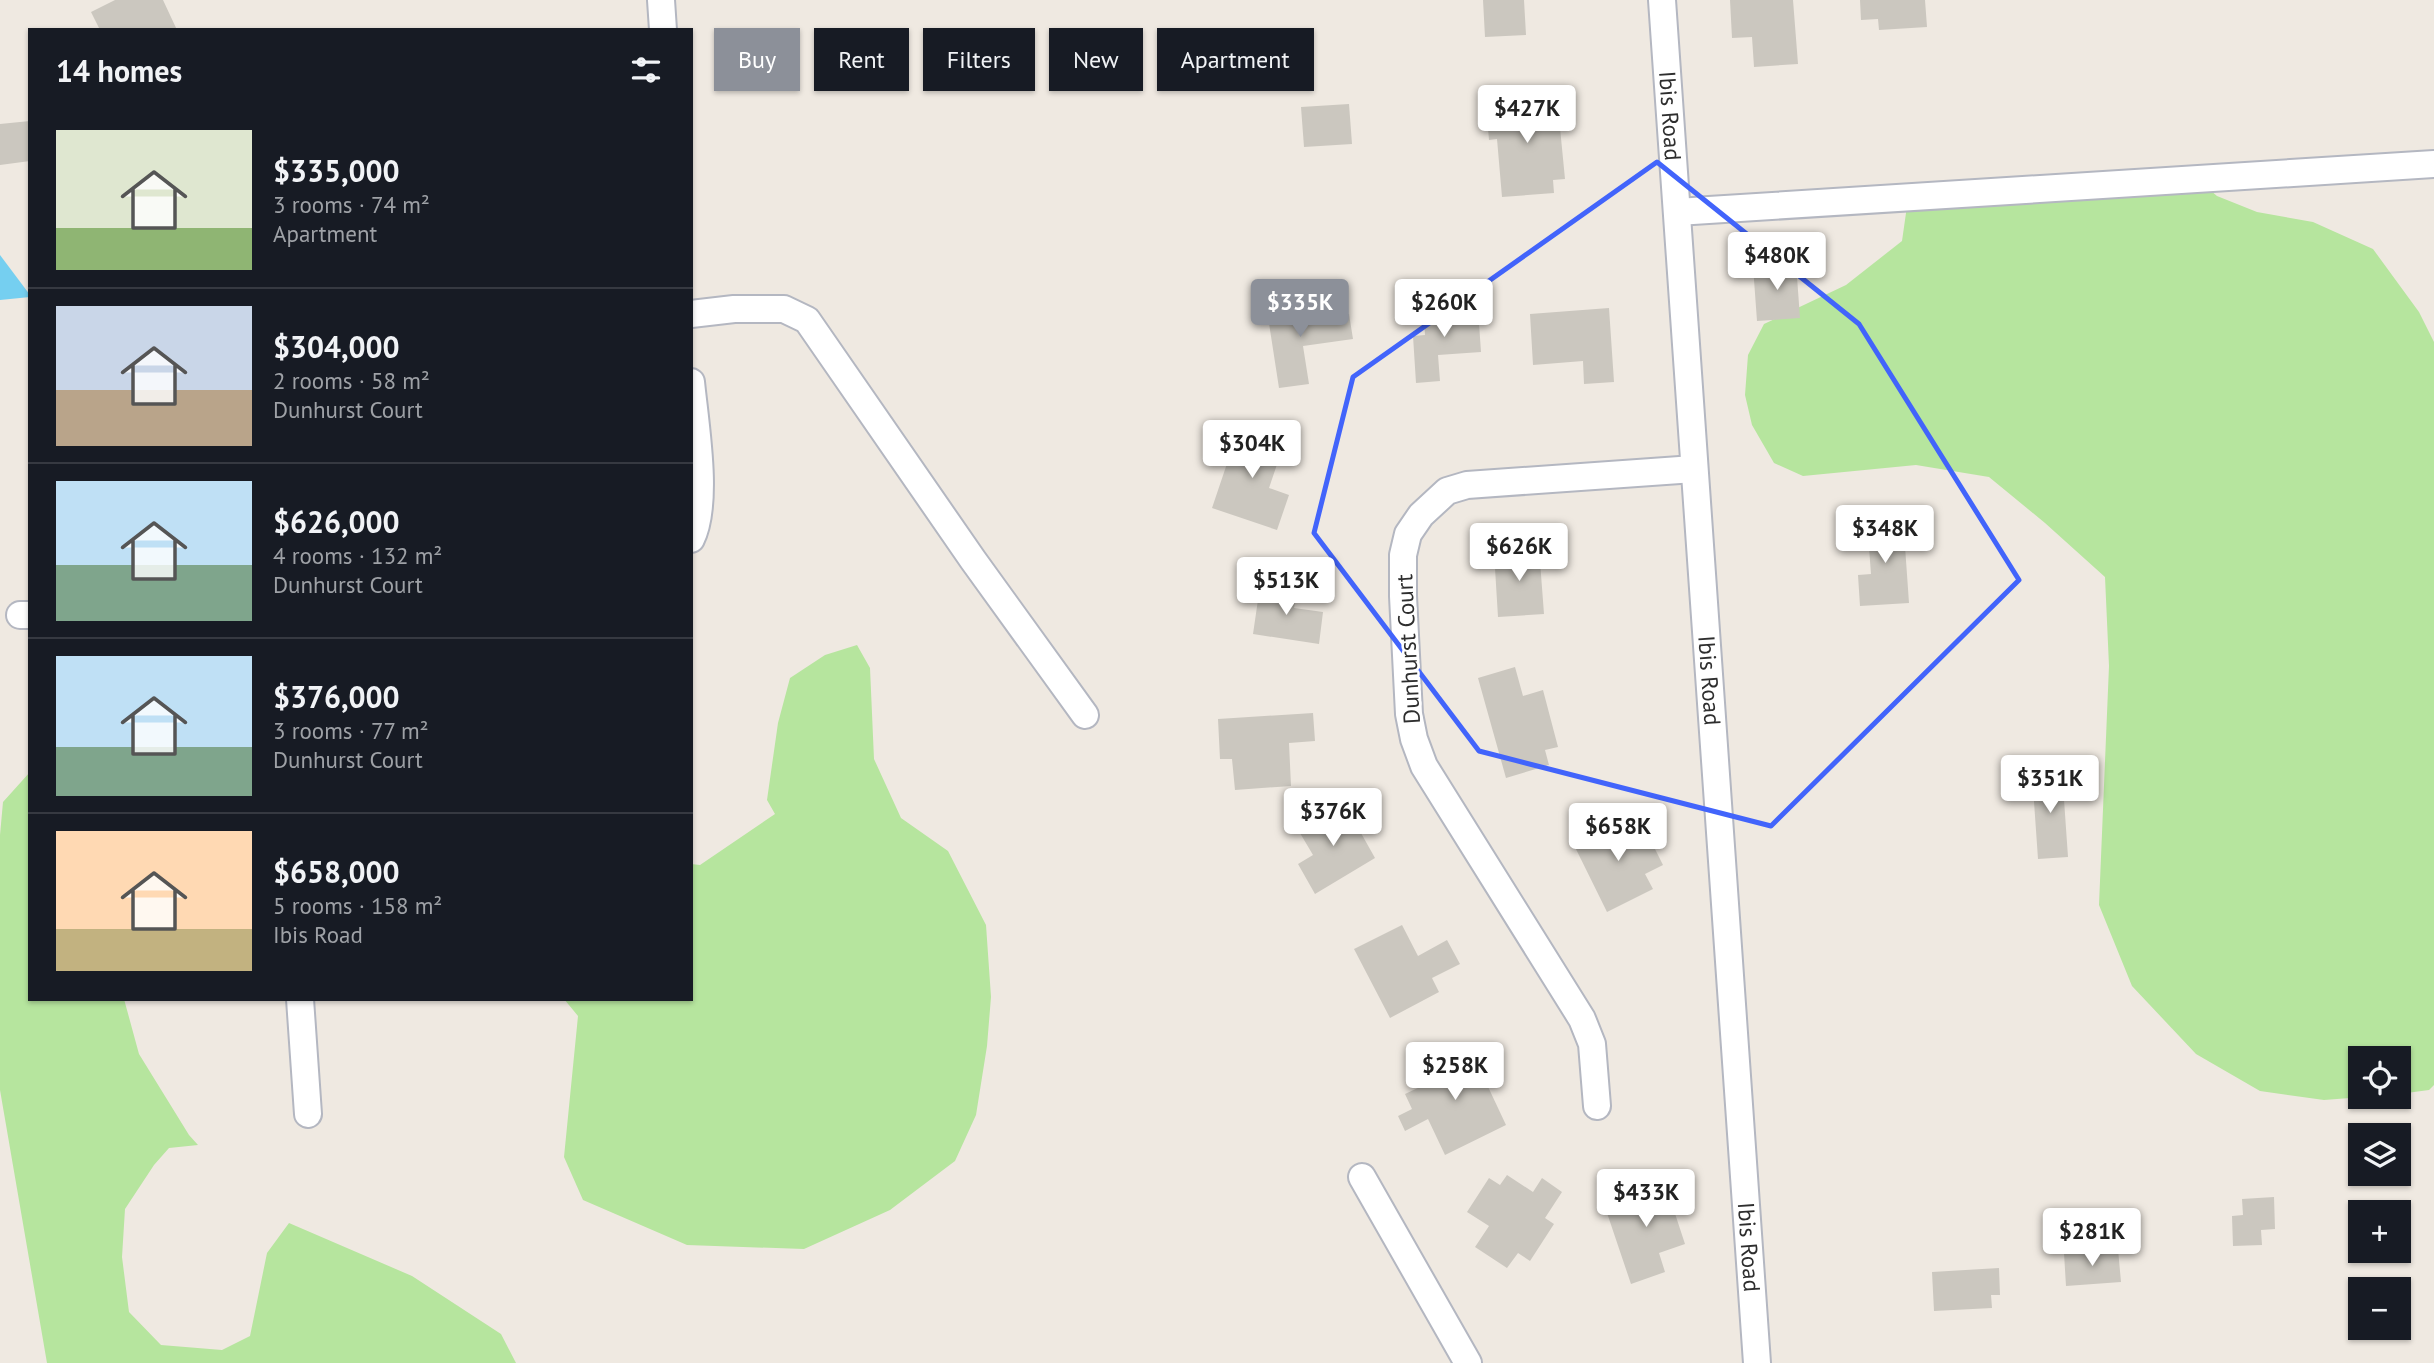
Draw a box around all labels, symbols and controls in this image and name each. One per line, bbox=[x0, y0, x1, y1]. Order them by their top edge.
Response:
chip: Buy bbox=[714, 28, 800, 91]
chip: Rent bbox=[814, 28, 909, 91]
chip: Filters bbox=[923, 28, 1035, 91]
chip: New bbox=[1049, 28, 1143, 91]
chip: Apartment bbox=[1157, 28, 1314, 91]
text: 14 homes bbox=[56, 51, 182, 90]
icon: filters bbox=[627, 51, 665, 89]
street label: Ibis Road bbox=[1653, 70, 1688, 162]
pin: $427K bbox=[1478, 86, 1576, 145]
text: $427K bbox=[1494, 93, 1560, 122]
text: $335,000 bbox=[273, 151, 400, 190]
icon: home bbox=[112, 158, 196, 242]
text: 3 rooms · 74 m² bbox=[273, 190, 430, 219]
text: Apartment bbox=[273, 219, 377, 248]
pin: $480K bbox=[1728, 232, 1826, 292]
text: $480K bbox=[1744, 240, 1810, 269]
pin: $335K bbox=[1251, 280, 1349, 339]
pin: $260K bbox=[1395, 280, 1493, 339]
text: $335K bbox=[1267, 287, 1333, 316]
text: $260K bbox=[1411, 287, 1477, 316]
text: $304,000 bbox=[273, 327, 400, 366]
icon: home bbox=[112, 334, 196, 418]
text: 2 rooms · 58 m² bbox=[273, 366, 430, 395]
text: Dunhurst Court bbox=[273, 395, 423, 424]
pin: $304K bbox=[1203, 420, 1301, 480]
text: $304K bbox=[1219, 428, 1285, 457]
text: $626,000 bbox=[273, 502, 400, 541]
pin: $348K bbox=[1836, 505, 1934, 565]
icon: home bbox=[112, 509, 196, 593]
text: $348K bbox=[1852, 513, 1918, 542]
pin: $626K bbox=[1470, 524, 1568, 583]
text: $626K bbox=[1486, 531, 1552, 560]
text: 4 rooms · 132 m² bbox=[273, 541, 442, 570]
pin: $513K bbox=[1237, 558, 1335, 617]
text: $513K bbox=[1253, 565, 1319, 594]
text: Dunhurst Court bbox=[273, 570, 423, 599]
street label: Dunhurst Court bbox=[1389, 573, 1426, 725]
street label: Ibis Road bbox=[1692, 634, 1728, 726]
text: $376,000 bbox=[273, 677, 400, 716]
icon: home bbox=[112, 684, 196, 768]
text: 3 rooms · 77 m² bbox=[273, 716, 429, 745]
text: Dunhurst Court bbox=[273, 745, 423, 774]
pin: $351K bbox=[2001, 756, 2099, 815]
text: $351K bbox=[2017, 763, 2083, 792]
pin: $376K bbox=[1284, 788, 1382, 848]
text: $376K bbox=[1300, 796, 1366, 825]
pin: $658K bbox=[1569, 804, 1667, 863]
text: $658K bbox=[1585, 811, 1651, 840]
text: $658,000 bbox=[273, 852, 400, 891]
icon: home bbox=[112, 859, 196, 943]
text: 5 rooms · 158 m² bbox=[273, 891, 442, 920]
text: Ibis Road bbox=[273, 920, 363, 949]
pin: $258K bbox=[1406, 1042, 1504, 1102]
map controls bbox=[2348, 1046, 2411, 1340]
button: locate bbox=[2348, 1046, 2411, 1109]
text: $258K bbox=[1422, 1050, 1488, 1079]
button: layers bbox=[2348, 1123, 2411, 1186]
pin: $433K bbox=[1597, 1170, 1695, 1229]
text: $433K bbox=[1613, 1177, 1679, 1206]
button: + bbox=[2348, 1200, 2411, 1263]
street label: Ibis Road bbox=[1732, 1201, 1767, 1293]
pin: $281K bbox=[2043, 1208, 2141, 1268]
text: $281K bbox=[2059, 1216, 2125, 1245]
button: − bbox=[2348, 1277, 2411, 1340]

